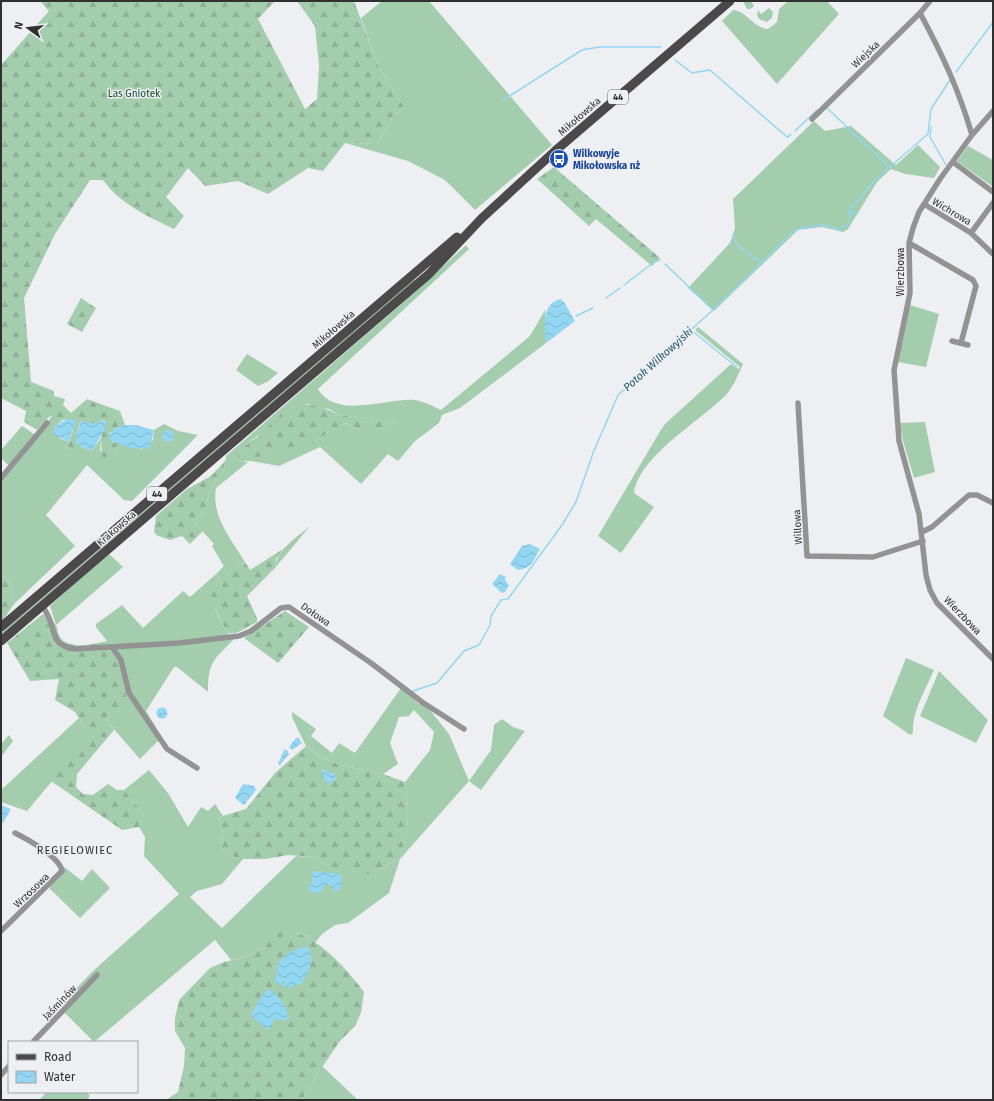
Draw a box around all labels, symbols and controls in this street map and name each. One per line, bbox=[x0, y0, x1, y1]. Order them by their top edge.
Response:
north arrow bbox=[8, 8, 48, 48]
text: N bbox=[12, 20, 26, 31]
street label: Wiejska bbox=[849, 38, 882, 71]
park label: Las Gniotek bbox=[108, 88, 161, 100]
road number: 44 bbox=[608, 90, 628, 104]
street label: Mikołowska bbox=[556, 95, 603, 139]
bus stop icon: Wilkowyje Mikołowska nż bbox=[548, 148, 570, 170]
place label: Wilkowyje Mikołowska nż bbox=[573, 148, 640, 172]
street label: Wichrowa bbox=[930, 195, 973, 228]
street label: Wierzbowa bbox=[895, 248, 907, 296]
street label: Mikołowska bbox=[310, 308, 357, 352]
water label: Potok Wilkowyjski bbox=[621, 325, 696, 394]
road number: 44 bbox=[147, 487, 167, 501]
street label: Krakowska bbox=[95, 508, 139, 549]
street label: Willowa bbox=[791, 509, 805, 545]
street label: Wierzbowa bbox=[941, 594, 984, 637]
street label: Dołowa bbox=[298, 600, 333, 629]
district label: REGIELOWIEC bbox=[37, 844, 113, 857]
street label: Wrzosowa bbox=[11, 871, 52, 911]
street label: Jaśminów bbox=[40, 983, 79, 1022]
legend bbox=[8, 1041, 138, 1093]
text: Road bbox=[44, 1050, 72, 1064]
text: Water bbox=[44, 1070, 76, 1084]

